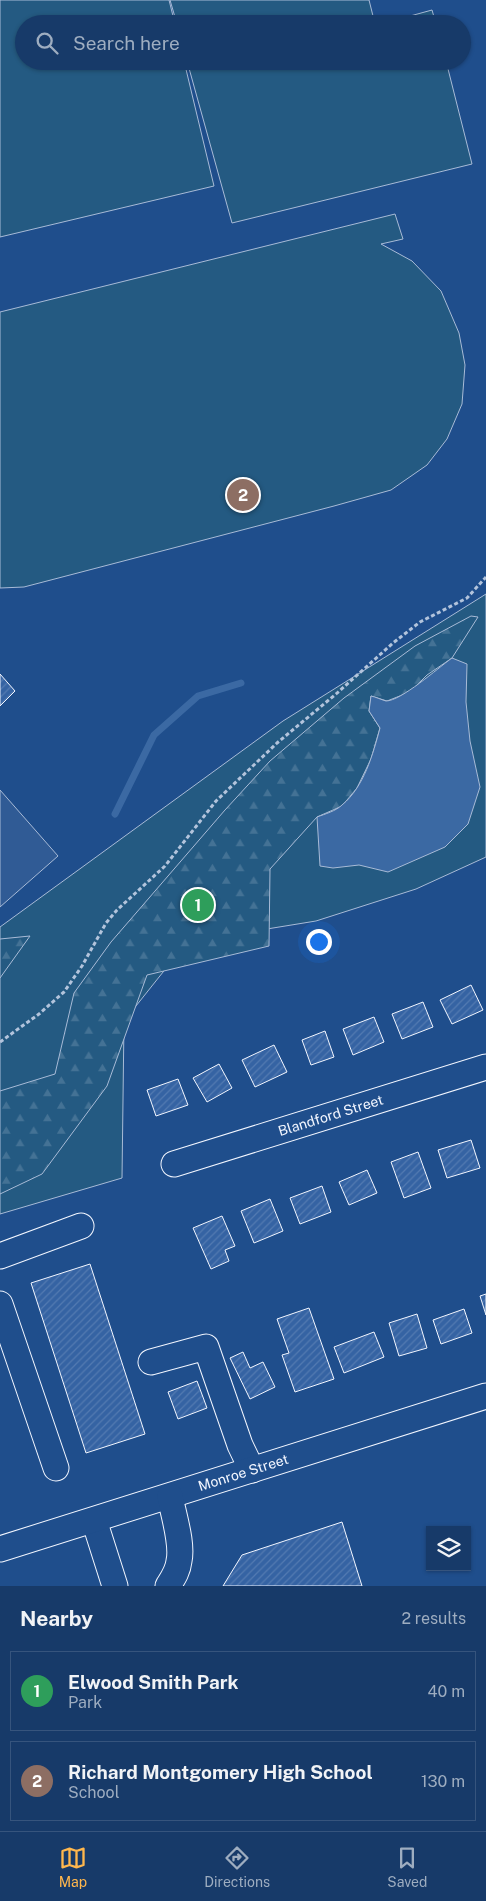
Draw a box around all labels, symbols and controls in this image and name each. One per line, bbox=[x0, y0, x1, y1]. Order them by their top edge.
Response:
search box bbox=[15, 15, 471, 70]
icon: search bbox=[33, 29, 61, 57]
text: Search here bbox=[73, 32, 180, 54]
pin: 2 bbox=[227, 476, 259, 514]
pin: 1 bbox=[182, 886, 214, 924]
your location bbox=[306, 929, 332, 955]
street label: Blandford Street bbox=[276, 1091, 385, 1139]
street label: Monroe Street bbox=[196, 1451, 290, 1494]
map controls bbox=[426, 1526, 471, 1571]
button: layers bbox=[426, 1526, 471, 1571]
text: Nearby bbox=[20, 1606, 93, 1631]
text: 2 results bbox=[401, 1609, 466, 1628]
text: Elwood Smith Park bbox=[68, 1671, 239, 1693]
text: 1 bbox=[34, 1682, 40, 1701]
text: 40 m bbox=[427, 1682, 465, 1701]
text: Park bbox=[68, 1693, 102, 1712]
text: Richard Montgomery High School bbox=[68, 1761, 373, 1783]
text: 2 bbox=[32, 1772, 42, 1791]
text: 130 m bbox=[421, 1772, 465, 1791]
text: School bbox=[68, 1783, 119, 1802]
tab: Map bbox=[59, 1844, 87, 1890]
tab: Directions bbox=[204, 1844, 270, 1890]
tab: Saved bbox=[387, 1844, 427, 1890]

